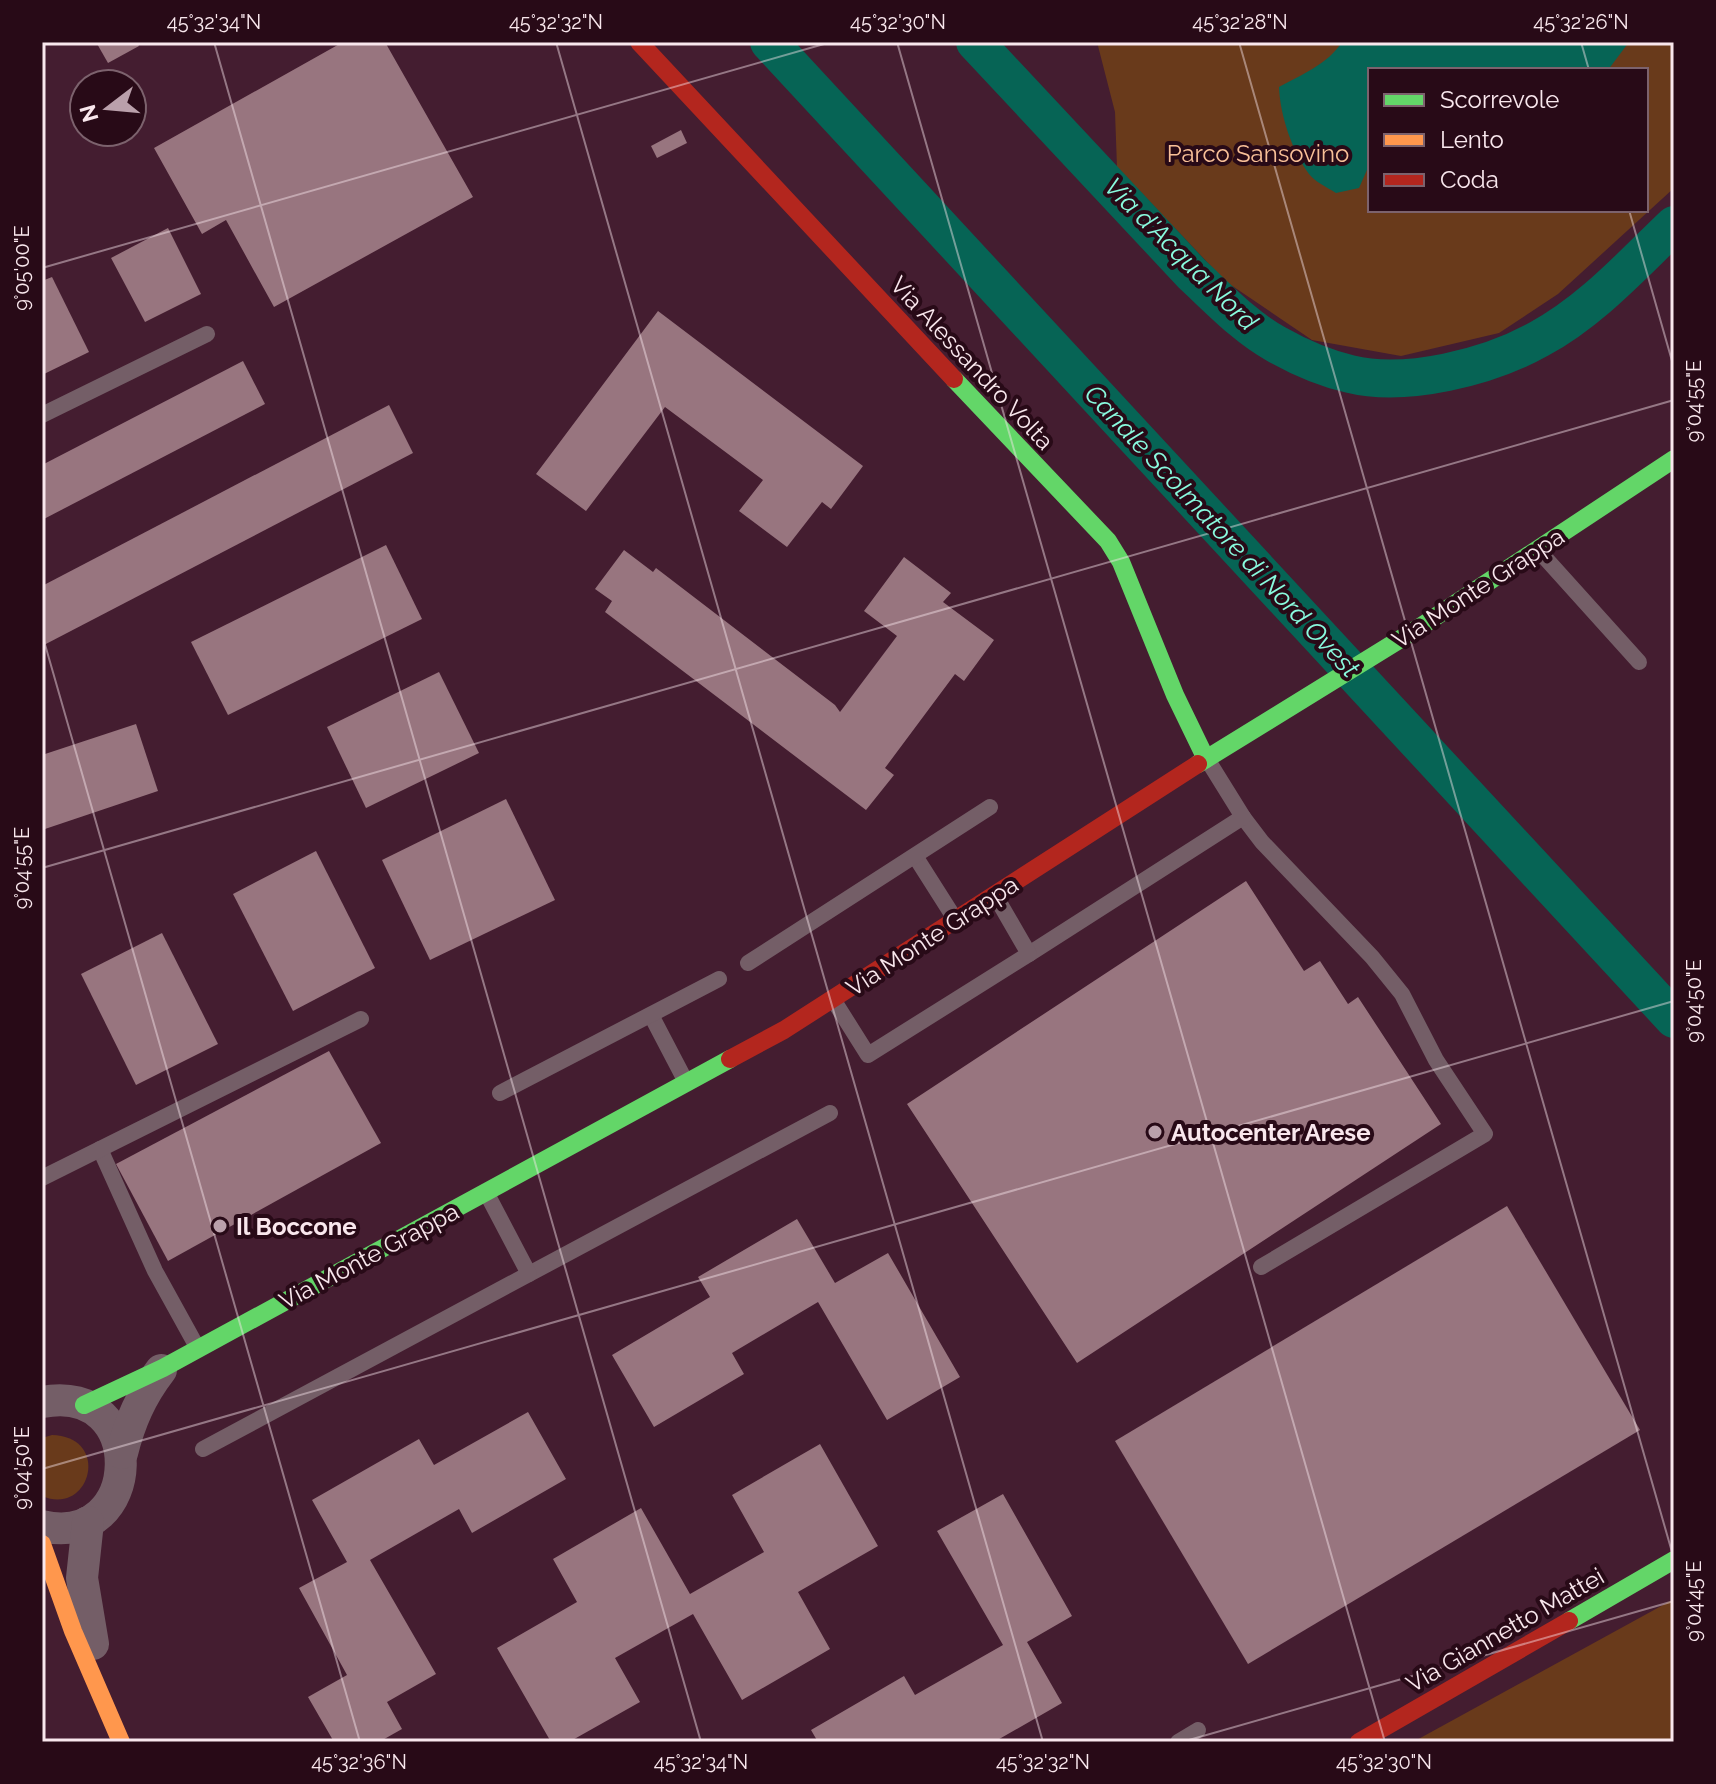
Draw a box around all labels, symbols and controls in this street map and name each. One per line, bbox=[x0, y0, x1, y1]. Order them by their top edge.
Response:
text: 45°32'34"N bbox=[167, 10, 261, 34]
text: 45°32'32"N bbox=[509, 10, 603, 34]
text: 45°32'30"N bbox=[850, 10, 946, 34]
text: 45°32'28"N bbox=[1192, 10, 1288, 34]
text: 45°32'26"N bbox=[1533, 10, 1629, 34]
north arrow bbox=[68, 68, 148, 148]
legend bbox=[1368, 68, 1648, 212]
text: Scorrevole bbox=[1440, 85, 1559, 114]
text: N bbox=[74, 102, 104, 125]
text: Lento bbox=[1440, 125, 1504, 154]
park label: Parco Sansovino bbox=[1167, 139, 1349, 168]
text: Coda bbox=[1440, 165, 1499, 194]
water label: Via d'Acqua Nord bbox=[1098, 171, 1264, 337]
text: 9°05'00"E bbox=[10, 225, 34, 311]
street label: Via Alessandro Volta bbox=[884, 270, 1060, 456]
text: 9°04'55"E bbox=[1682, 360, 1706, 442]
water label: Canale Scolmatore di Nord Ovest bbox=[1079, 379, 1366, 684]
street label: Via Monte Grappa bbox=[1387, 522, 1569, 654]
text: 9°04'55"E bbox=[10, 827, 34, 909]
street label: Via Monte Grappa bbox=[841, 870, 1023, 1002]
text: 9°04'50"E bbox=[1682, 959, 1706, 1043]
place label: Autocenter Arese bbox=[1171, 1118, 1371, 1147]
marker: Autocenter Arese bbox=[1146, 1123, 1164, 1141]
street label: Via Monte Grappa bbox=[274, 1196, 464, 1316]
place label: Il Boccone bbox=[236, 1212, 357, 1241]
marker: Il Boccone bbox=[211, 1217, 229, 1235]
text: 9°04'50"E bbox=[10, 1426, 34, 1510]
text: 9°04'45"E bbox=[1682, 1560, 1706, 1642]
street label: Via Giannetto Mattei bbox=[1401, 1562, 1609, 1698]
text: 45°32'36"N bbox=[311, 1750, 407, 1774]
text: 45°32'34"N bbox=[654, 1750, 748, 1774]
text: 45°32'32"N bbox=[996, 1750, 1090, 1774]
text: 45°32'30"N bbox=[1336, 1750, 1432, 1774]

